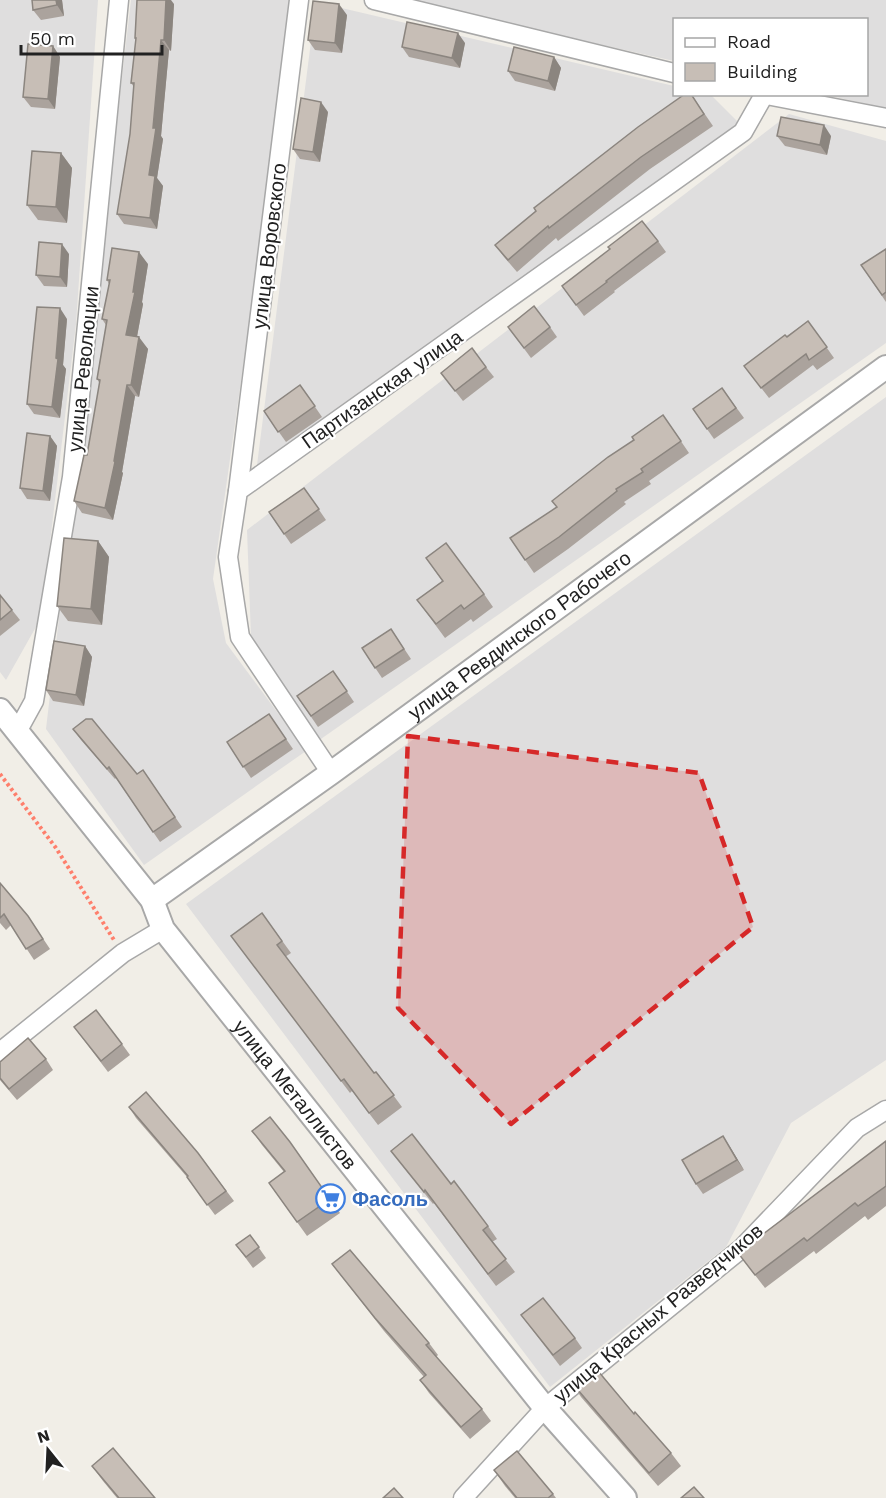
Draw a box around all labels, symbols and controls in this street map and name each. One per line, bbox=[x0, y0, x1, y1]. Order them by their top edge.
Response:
scale bar bbox=[21, 18, 162, 56]
legend bbox=[673, 18, 868, 96]
text: 50 m bbox=[30, 28, 75, 49]
text: Road bbox=[727, 31, 771, 52]
text: Building bbox=[727, 61, 797, 82]
street label: улица Воровского bbox=[247, 162, 291, 330]
street label: улица Революции bbox=[62, 285, 104, 453]
street label: Партизанская улица bbox=[297, 324, 468, 454]
street label: улица Ревдинского Рабочего bbox=[403, 546, 636, 725]
street label: улица Металлистов bbox=[228, 1015, 362, 1174]
supermarket icon: Фасоль bbox=[315, 1183, 347, 1215]
place label: Фасоль bbox=[352, 1187, 428, 1211]
street label: улица Красных Разведчиков bbox=[548, 1218, 768, 1408]
north arrow bbox=[18, 1420, 78, 1480]
text: N bbox=[35, 1425, 52, 1447]

